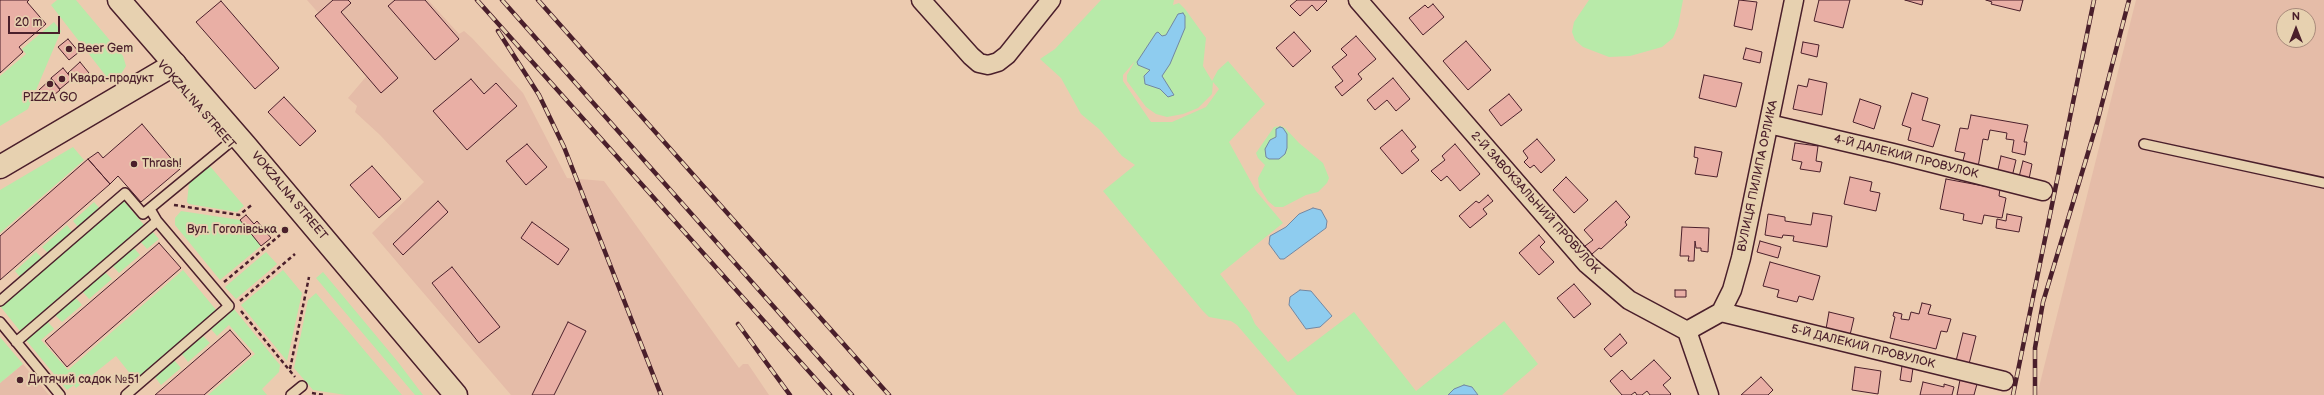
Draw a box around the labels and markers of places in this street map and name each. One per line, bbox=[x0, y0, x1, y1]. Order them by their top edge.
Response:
place label: Beer Gem bbox=[77, 42, 133, 56]
marker: Beer Gem bbox=[64, 44, 74, 54]
place label: Квара-продукт bbox=[70, 72, 154, 86]
marker: Квара-продукт bbox=[57, 74, 67, 84]
marker: PIZZA GO bbox=[45, 79, 55, 89]
place label: PIZZA GO bbox=[23, 91, 77, 105]
place label: Thrash! bbox=[142, 157, 181, 171]
marker: Thrash! bbox=[129, 159, 139, 169]
place label: Вул. Гоголівська bbox=[187, 223, 277, 237]
marker: Вул. Гоголівська bbox=[280, 225, 290, 235]
place label: Дитячий садок №51 bbox=[28, 373, 139, 387]
marker: Дитячий садок №51 bbox=[15, 375, 25, 385]

